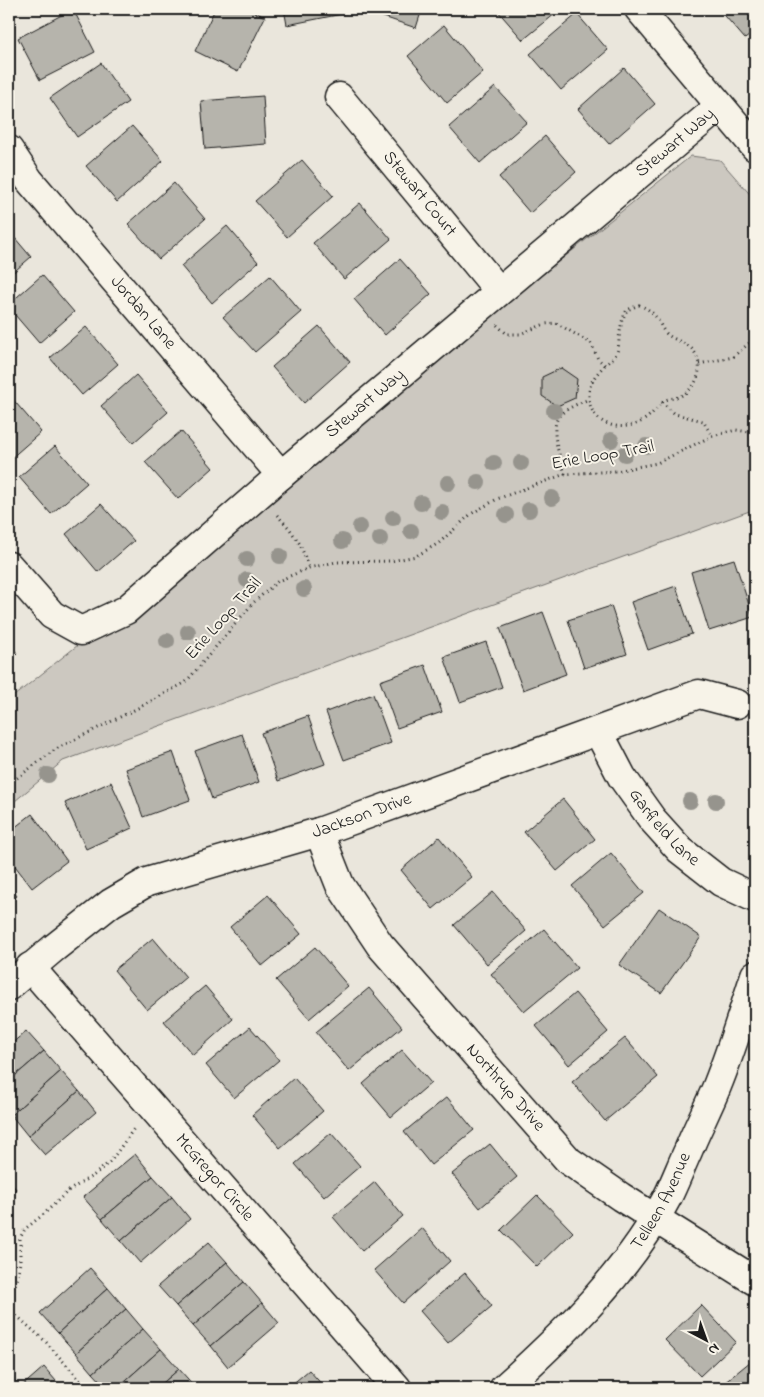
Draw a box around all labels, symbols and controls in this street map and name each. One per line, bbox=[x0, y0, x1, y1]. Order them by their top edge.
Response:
street label: Stewart Way bbox=[630, 102, 721, 185]
street label: Stewart Court bbox=[376, 146, 462, 243]
street label: Jordan Lane bbox=[103, 270, 182, 357]
street label: Stewart Way bbox=[320, 363, 411, 445]
street label: Erie Loop Trail bbox=[550, 434, 656, 478]
street label: Erie Loop Trail bbox=[180, 572, 268, 666]
street label: Garfield Lane bbox=[622, 784, 706, 874]
street label: Jackson Drive bbox=[309, 786, 416, 846]
street label: Northrup Drive bbox=[459, 1038, 551, 1138]
street label: McGregor Circle bbox=[168, 1128, 260, 1229]
street label: Telleen Avenue bbox=[625, 1148, 699, 1256]
north arrow bbox=[682, 1314, 732, 1364]
text: N bbox=[703, 1338, 724, 1360]

